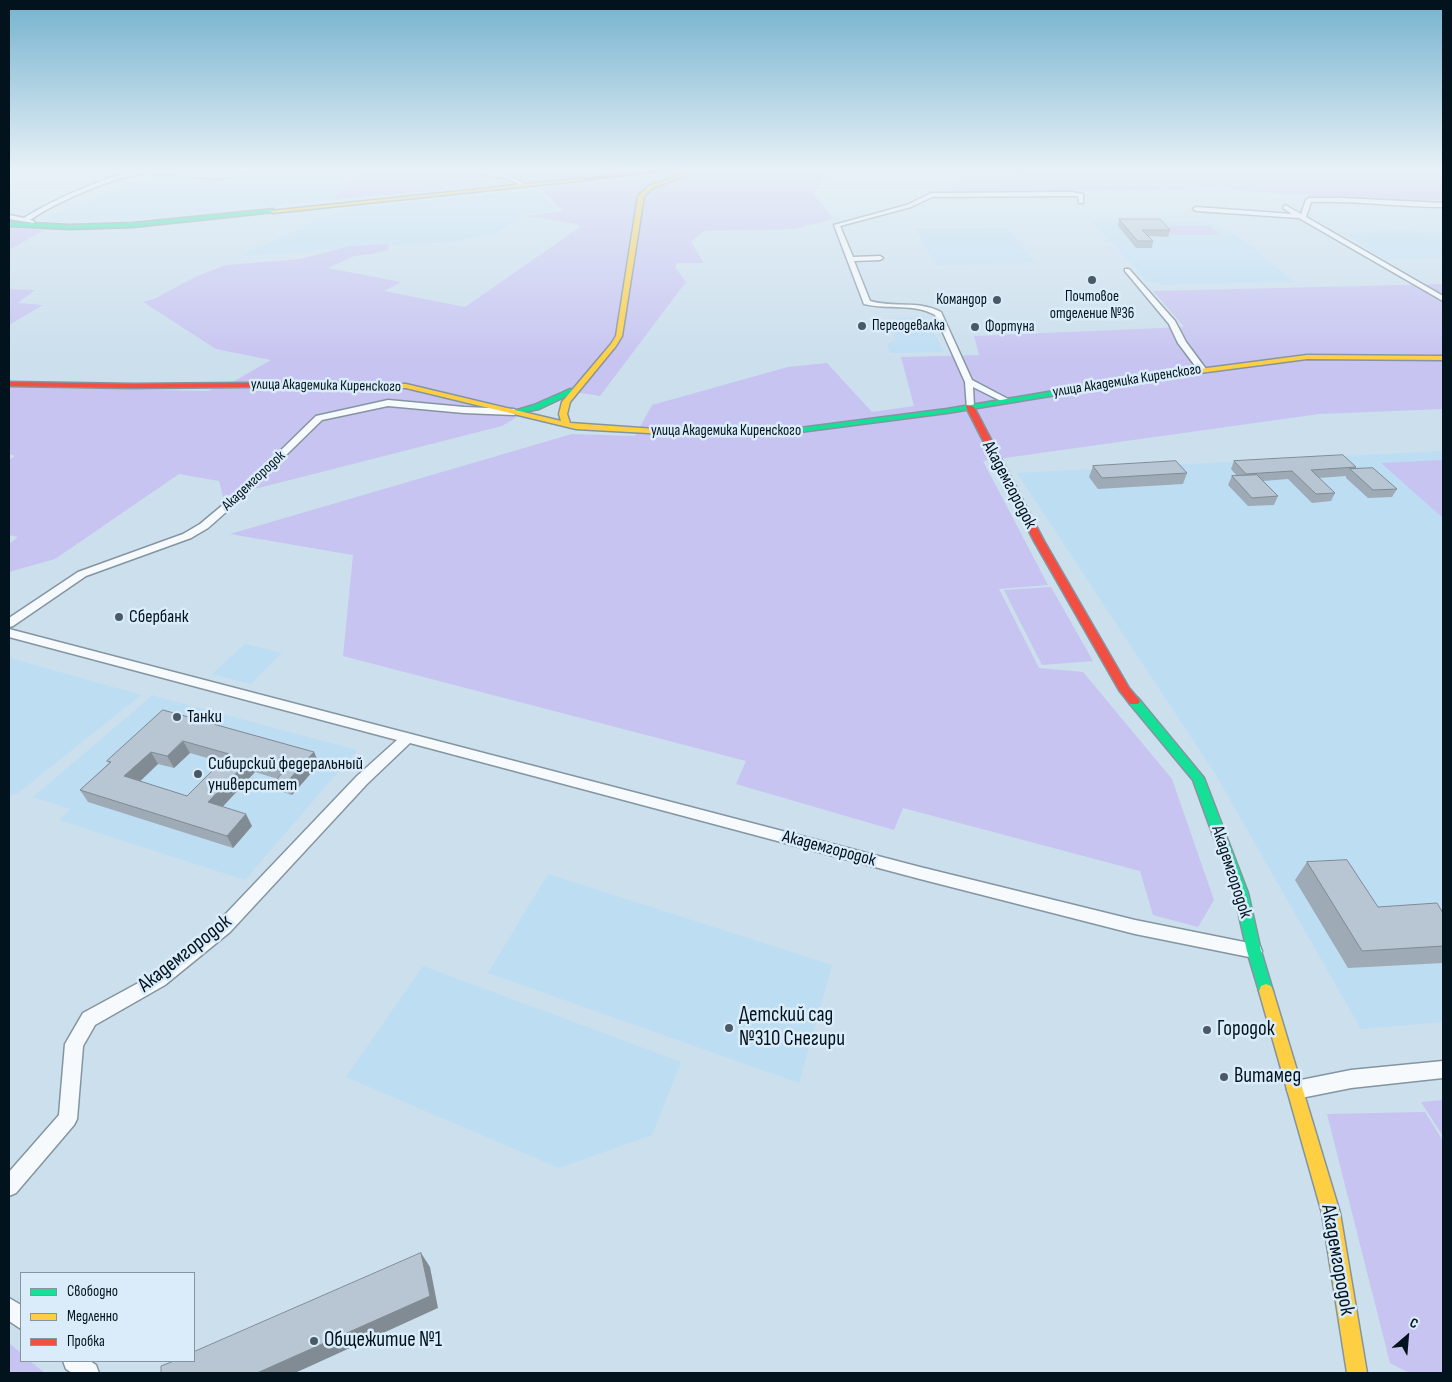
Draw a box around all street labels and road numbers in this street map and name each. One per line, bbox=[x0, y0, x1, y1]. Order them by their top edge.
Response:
street label: улица Академика Киренского bbox=[1051, 360, 1203, 402]
street label: улица Академика Киренского bbox=[251, 376, 401, 396]
street label: улица Академика Киренского bbox=[651, 422, 801, 440]
street label: Академгородок bbox=[977, 438, 1041, 532]
street label: Академгородок bbox=[219, 447, 289, 515]
street label: Академгородок bbox=[1206, 823, 1256, 921]
street label: Академгородок bbox=[780, 826, 878, 872]
street label: Академгородок bbox=[133, 910, 237, 998]
street label: Академгородок bbox=[1315, 1203, 1359, 1317]

